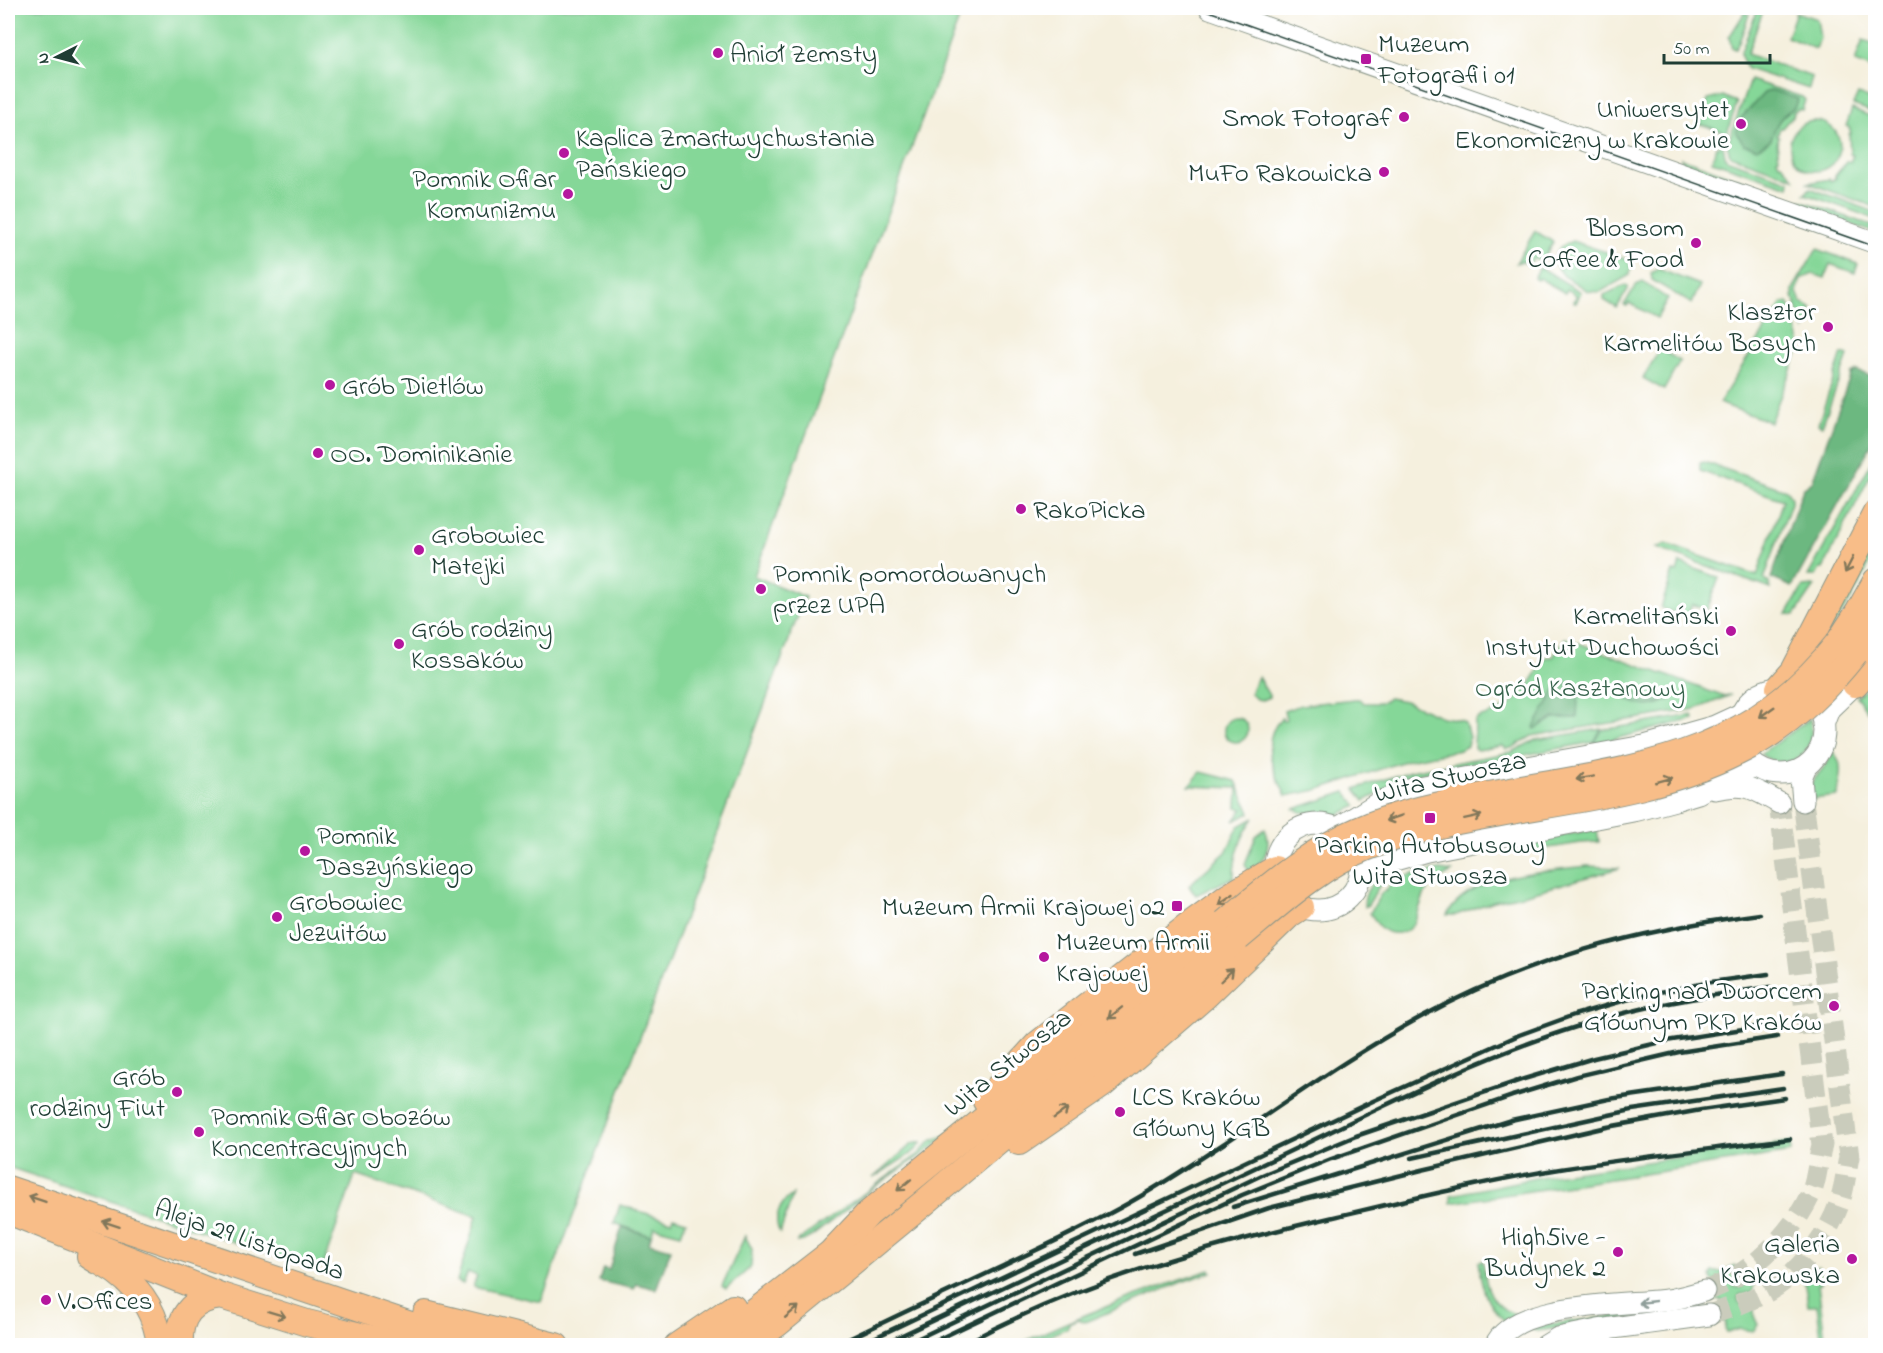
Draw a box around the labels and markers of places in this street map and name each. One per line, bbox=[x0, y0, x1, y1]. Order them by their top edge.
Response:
place label: Muzeum Fotografii 01 bbox=[1377, 26, 1515, 96]
place label: Anioł Zemsty bbox=[730, 36, 877, 75]
marker: Anioł Zemsty bbox=[711, 46, 725, 60]
marker: Muzeum Fotografii 01 bbox=[1359, 52, 1373, 66]
place label: Uniwersytet Ekonomiczny w Krakowie bbox=[1454, 91, 1730, 161]
place label: Smok Fotograf bbox=[1222, 100, 1392, 139]
marker: Smok Fotograf bbox=[1397, 110, 1411, 124]
marker: Uniwersytet Ekonomiczny w Krakowie bbox=[1734, 117, 1748, 131]
place label: Kaplica Zmartwychwstania Pańskiego bbox=[576, 120, 875, 190]
marker: Kaplica Zmartwychwstania Pańskiego bbox=[557, 146, 571, 160]
place label: MuFo Rakowicka bbox=[1188, 155, 1372, 194]
place label: Pomnik Ofiar Komunizmu bbox=[412, 161, 557, 231]
marker: MuFo Rakowicka bbox=[1377, 165, 1391, 179]
marker: Pomnik Ofiar Komunizmu bbox=[561, 187, 575, 201]
place label: Blossom Coffee & Food bbox=[1527, 210, 1684, 280]
marker: Blossom Coffee & Food bbox=[1689, 236, 1703, 250]
place label: Klasztor Karmelitów Bosych bbox=[1603, 294, 1817, 364]
marker: Klasztor Karmelitów Bosych bbox=[1821, 320, 1835, 334]
place label: Grób Dietlów bbox=[342, 368, 484, 407]
marker: Grób Dietlów bbox=[323, 378, 337, 392]
place label: OO. Dominikanie bbox=[330, 436, 513, 475]
marker: OO. Dominikanie bbox=[311, 446, 325, 460]
place label: RakoPicka bbox=[1033, 492, 1146, 531]
marker: RakoPicka bbox=[1014, 502, 1028, 516]
place label: Grobowiec Matejki bbox=[431, 517, 544, 587]
marker: Grobowiec Matejki bbox=[412, 543, 426, 557]
place label: Pomnik pomordowanych przez UPA bbox=[773, 556, 1046, 626]
marker: Pomnik pomordowanych przez UPA bbox=[754, 582, 768, 596]
place label: Karmelitański Instytut Duchowości bbox=[1485, 598, 1719, 668]
place label: Grób rodziny Kossaków bbox=[411, 611, 553, 681]
marker: Karmelitański Instytut Duchowości bbox=[1724, 624, 1738, 638]
marker: Grób rodziny Kossaków bbox=[392, 637, 406, 651]
marker: Parking Autobusowy Wita Stwosza bbox=[1423, 811, 1437, 825]
place label: Pomnik Daszyńskiego bbox=[316, 818, 474, 888]
place label: Parking Autobusowy Wita Stwosza bbox=[1315, 827, 1545, 897]
marker: Pomnik Daszyńskiego bbox=[298, 844, 312, 858]
place label: Grobowiec Jezuitów bbox=[289, 884, 402, 954]
place label: Muzeum Armii Krajowej 02 bbox=[882, 889, 1165, 928]
marker: Muzeum Armii Krajowej 02 bbox=[1170, 899, 1184, 913]
marker: Grobowiec Jezuitów bbox=[270, 910, 284, 924]
place label: Muzeum Armii Krajowej bbox=[1056, 924, 1210, 994]
marker: Muzeum Armii Krajowej bbox=[1037, 950, 1051, 964]
place label: Parking nad Dworcem Głównym PKP Kraków bbox=[1582, 973, 1822, 1043]
marker: Parking nad Dworcem Głównym PKP Kraków bbox=[1827, 999, 1841, 1013]
place label: Grób rodziny Fiut bbox=[29, 1059, 165, 1129]
place label: LCS Kraków Główny KGB bbox=[1132, 1079, 1270, 1149]
marker: Grób rodziny Fiut bbox=[170, 1085, 184, 1099]
place label: Pomnik Ofiar Obozów Koncentracyjnych bbox=[211, 1099, 451, 1169]
marker: LCS Kraków Główny KGB bbox=[1113, 1105, 1127, 1119]
marker: Pomnik Ofiar Obozów Koncentracyjnych bbox=[192, 1125, 206, 1139]
place label: High5ive - Budynek 2 bbox=[1484, 1219, 1606, 1289]
place label: Galeria Krakowska bbox=[1720, 1226, 1840, 1296]
marker: High5ive - Budynek 2 bbox=[1611, 1245, 1625, 1259]
marker: Galeria Krakowska bbox=[1845, 1252, 1859, 1266]
place label: V.Offices bbox=[57, 1283, 153, 1322]
marker: V.Offices bbox=[39, 1293, 53, 1307]

